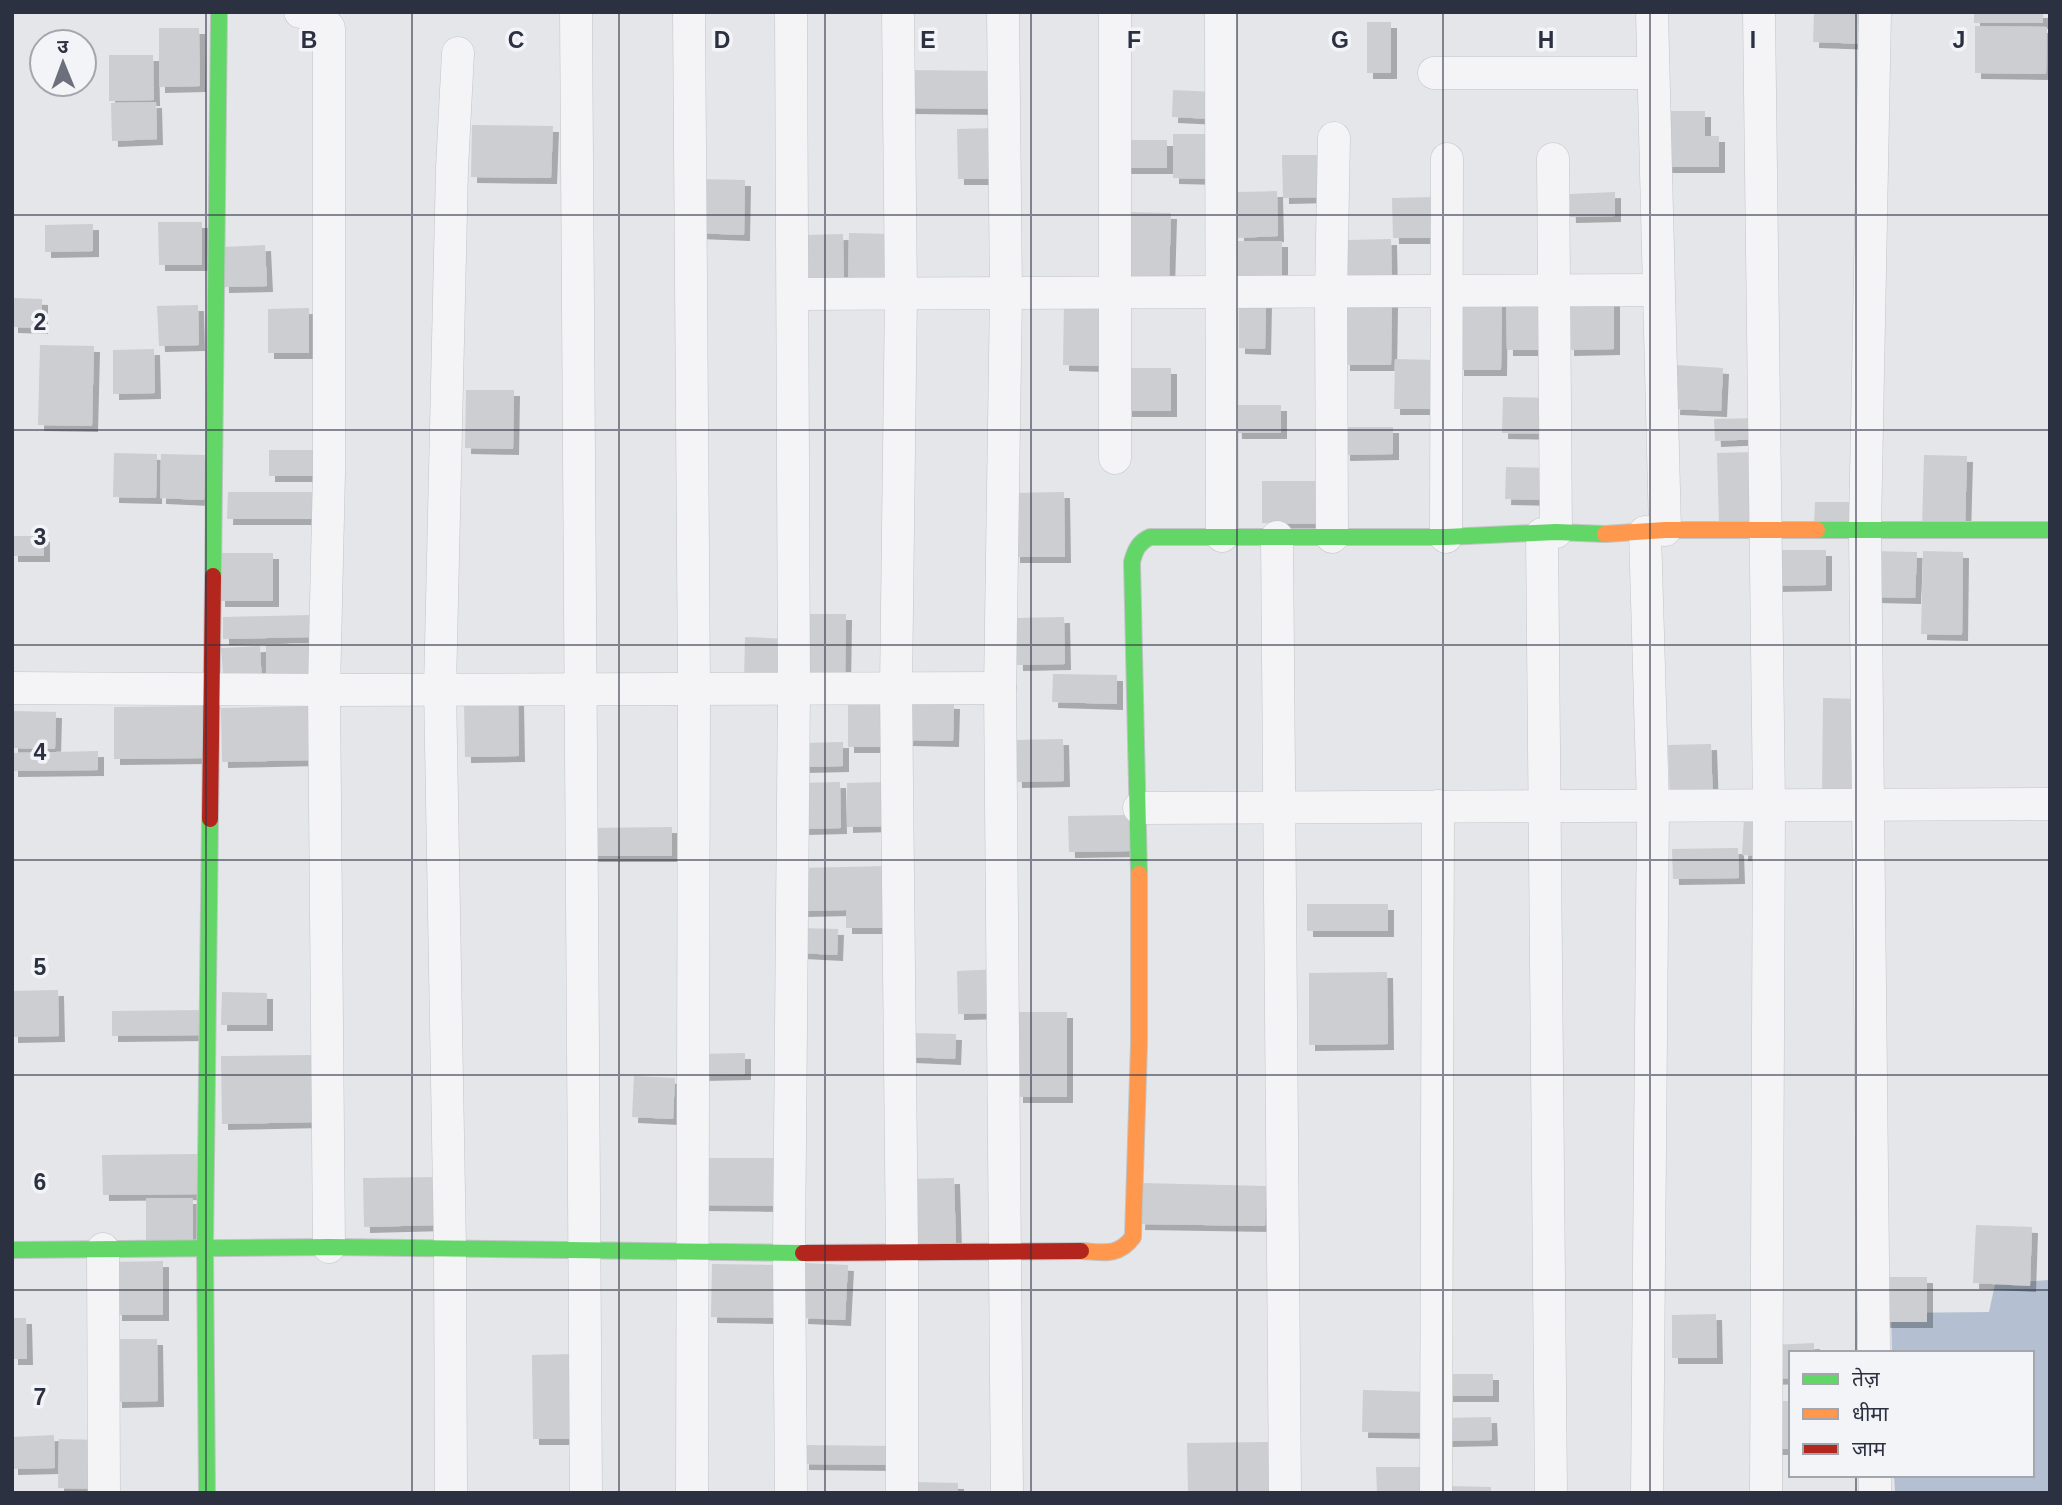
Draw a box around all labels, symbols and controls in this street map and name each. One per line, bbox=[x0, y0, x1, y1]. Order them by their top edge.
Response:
text: B bbox=[301, 27, 317, 53]
text: C bbox=[508, 27, 524, 53]
text: D bbox=[714, 27, 730, 53]
text: E bbox=[920, 27, 936, 53]
text: F bbox=[1127, 27, 1141, 53]
text: G bbox=[1331, 27, 1349, 53]
text: H bbox=[1538, 27, 1554, 53]
text: I bbox=[1750, 27, 1756, 53]
text: J bbox=[1953, 27, 1965, 53]
north arrow bbox=[28, 28, 98, 98]
text: उ bbox=[57, 36, 69, 57]
text: 2 bbox=[34, 309, 46, 335]
text: 3 bbox=[34, 524, 46, 550]
text: 4 bbox=[34, 739, 47, 765]
text: 5 bbox=[34, 954, 47, 980]
text: 6 bbox=[34, 1169, 46, 1195]
legend bbox=[1789, 1351, 2034, 1477]
text: तेज़ bbox=[1852, 1367, 1880, 1390]
text: 7 bbox=[34, 1384, 46, 1410]
text: धीमा bbox=[1852, 1402, 1889, 1425]
text: जाम bbox=[1852, 1437, 1886, 1460]

